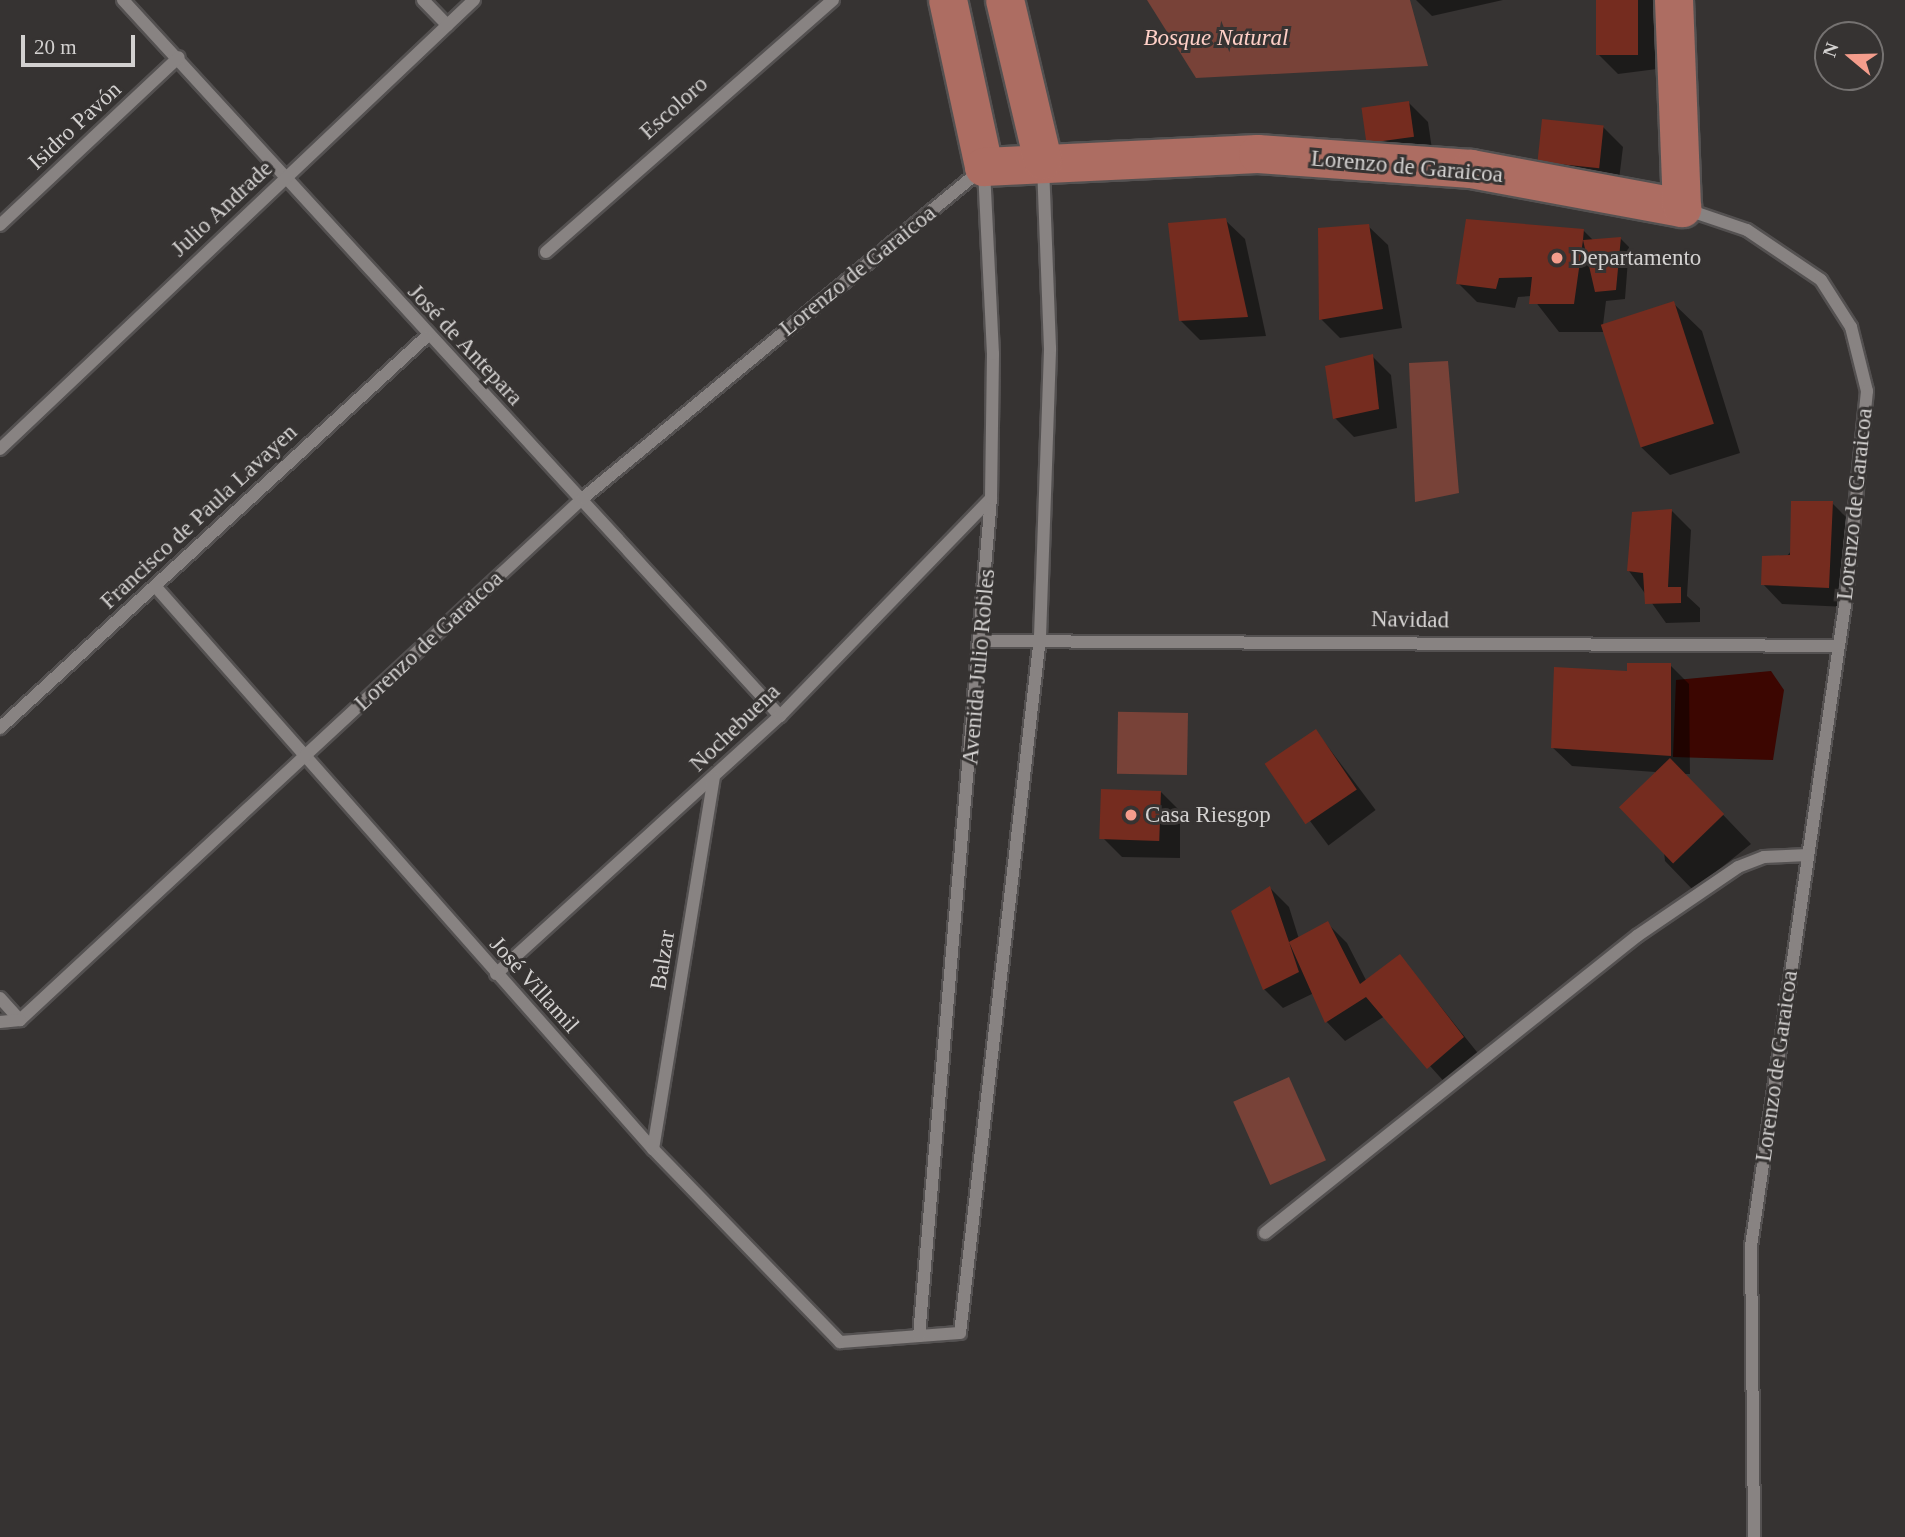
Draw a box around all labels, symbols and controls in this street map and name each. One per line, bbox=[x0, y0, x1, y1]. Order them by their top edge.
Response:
scale bar bbox=[24, 21, 138, 65]
north arrow bbox=[1814, 21, 1884, 91]
park label: Bosque Natural bbox=[1143, 24, 1289, 52]
text: 20 m bbox=[34, 35, 77, 59]
text: N bbox=[1818, 40, 1843, 60]
street label: Escoloro bbox=[634, 70, 714, 146]
street label: Isidro Pavón bbox=[23, 76, 127, 176]
street label: Lorenzo de Garaicoa bbox=[1310, 145, 1504, 189]
street label: Julio Andrade bbox=[165, 155, 279, 263]
street label: Lorenzo de Garaicoa bbox=[774, 200, 942, 342]
place label: Departamento bbox=[1571, 244, 1701, 272]
marker: Departamento bbox=[1549, 250, 1565, 266]
street label: José de Antepara bbox=[401, 278, 529, 412]
street label: Lorenzo de Garaicoa bbox=[1831, 407, 1879, 601]
street label: Francisco de Paula Lavayen bbox=[95, 419, 303, 615]
street label: Lorenzo de Garaicoa bbox=[349, 565, 509, 717]
street label: Avenida Julio Robles bbox=[957, 568, 1001, 766]
street label: Navidad bbox=[1371, 606, 1449, 634]
street label: Nochebuena bbox=[684, 678, 786, 778]
place label: Casa Riesgop bbox=[1145, 801, 1271, 829]
marker: Casa Riesgop bbox=[1123, 807, 1139, 823]
street label: Balzar bbox=[645, 928, 681, 992]
street label: José Villamil bbox=[483, 931, 585, 1039]
street label: Lorenzo de Garaicoa bbox=[1750, 969, 1804, 1163]

